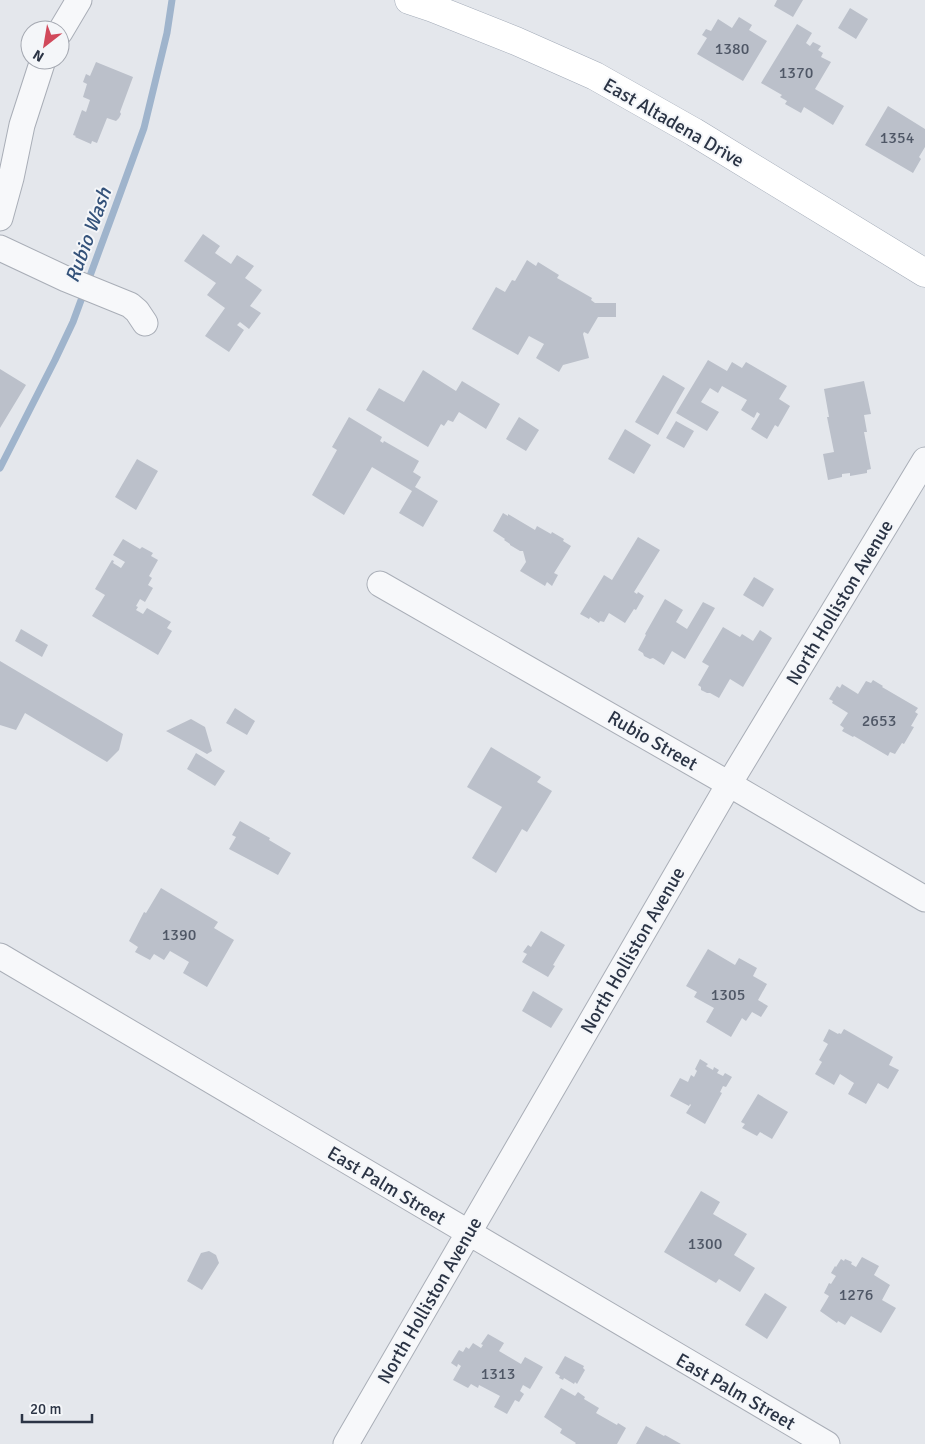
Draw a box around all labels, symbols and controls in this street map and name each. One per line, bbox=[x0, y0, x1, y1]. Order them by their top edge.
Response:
north arrow bbox=[20, 20, 70, 70]
house number: 1380 bbox=[715, 39, 749, 59]
text: N bbox=[30, 46, 47, 66]
house number: 1370 bbox=[779, 63, 813, 83]
street label: East Altadena Drive bbox=[599, 73, 748, 173]
house number: 1354 bbox=[880, 128, 915, 148]
water label: Rubio Wash bbox=[60, 183, 118, 286]
street label: North Holliston Avenue bbox=[781, 515, 899, 690]
street label: Rubio Street bbox=[603, 705, 702, 776]
house number: 2653 bbox=[862, 711, 896, 731]
street label: North Holliston Avenue bbox=[575, 863, 690, 1038]
house number: 1390 bbox=[162, 925, 196, 945]
house number: 1305 bbox=[711, 985, 745, 1005]
street label: East Palm Street bbox=[323, 1141, 450, 1231]
street label: North Holliston Avenue bbox=[372, 1213, 487, 1388]
house number: 1300 bbox=[688, 1234, 722, 1254]
house number: 1276 bbox=[839, 1285, 873, 1305]
street label: East Palm Street bbox=[672, 1348, 800, 1436]
house number: 1313 bbox=[481, 1364, 515, 1384]
scale bar bbox=[22, 1392, 92, 1424]
text: 20 m bbox=[30, 1400, 61, 1418]

